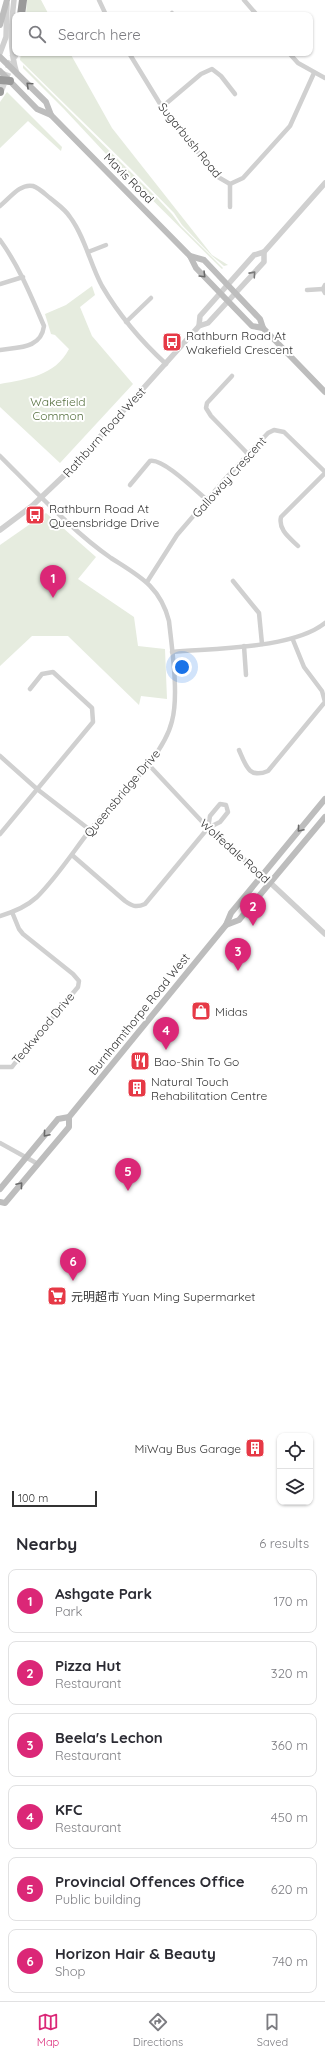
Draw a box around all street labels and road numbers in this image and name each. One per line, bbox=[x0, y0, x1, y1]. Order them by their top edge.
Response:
street label: Sugarbush Road bbox=[155, 99, 225, 181]
street label: Mavis Road bbox=[101, 150, 157, 206]
street label: Rathburn Road West bbox=[60, 384, 148, 480]
street label: Galloway Crescent bbox=[189, 434, 269, 520]
street label: Queensbridge Drive bbox=[81, 746, 163, 840]
street label: Wolfedale Road bbox=[197, 816, 273, 886]
street label: Burnhamthorpe Road West bbox=[85, 950, 193, 1078]
street label: Teakwood Drive bbox=[9, 989, 78, 1067]

